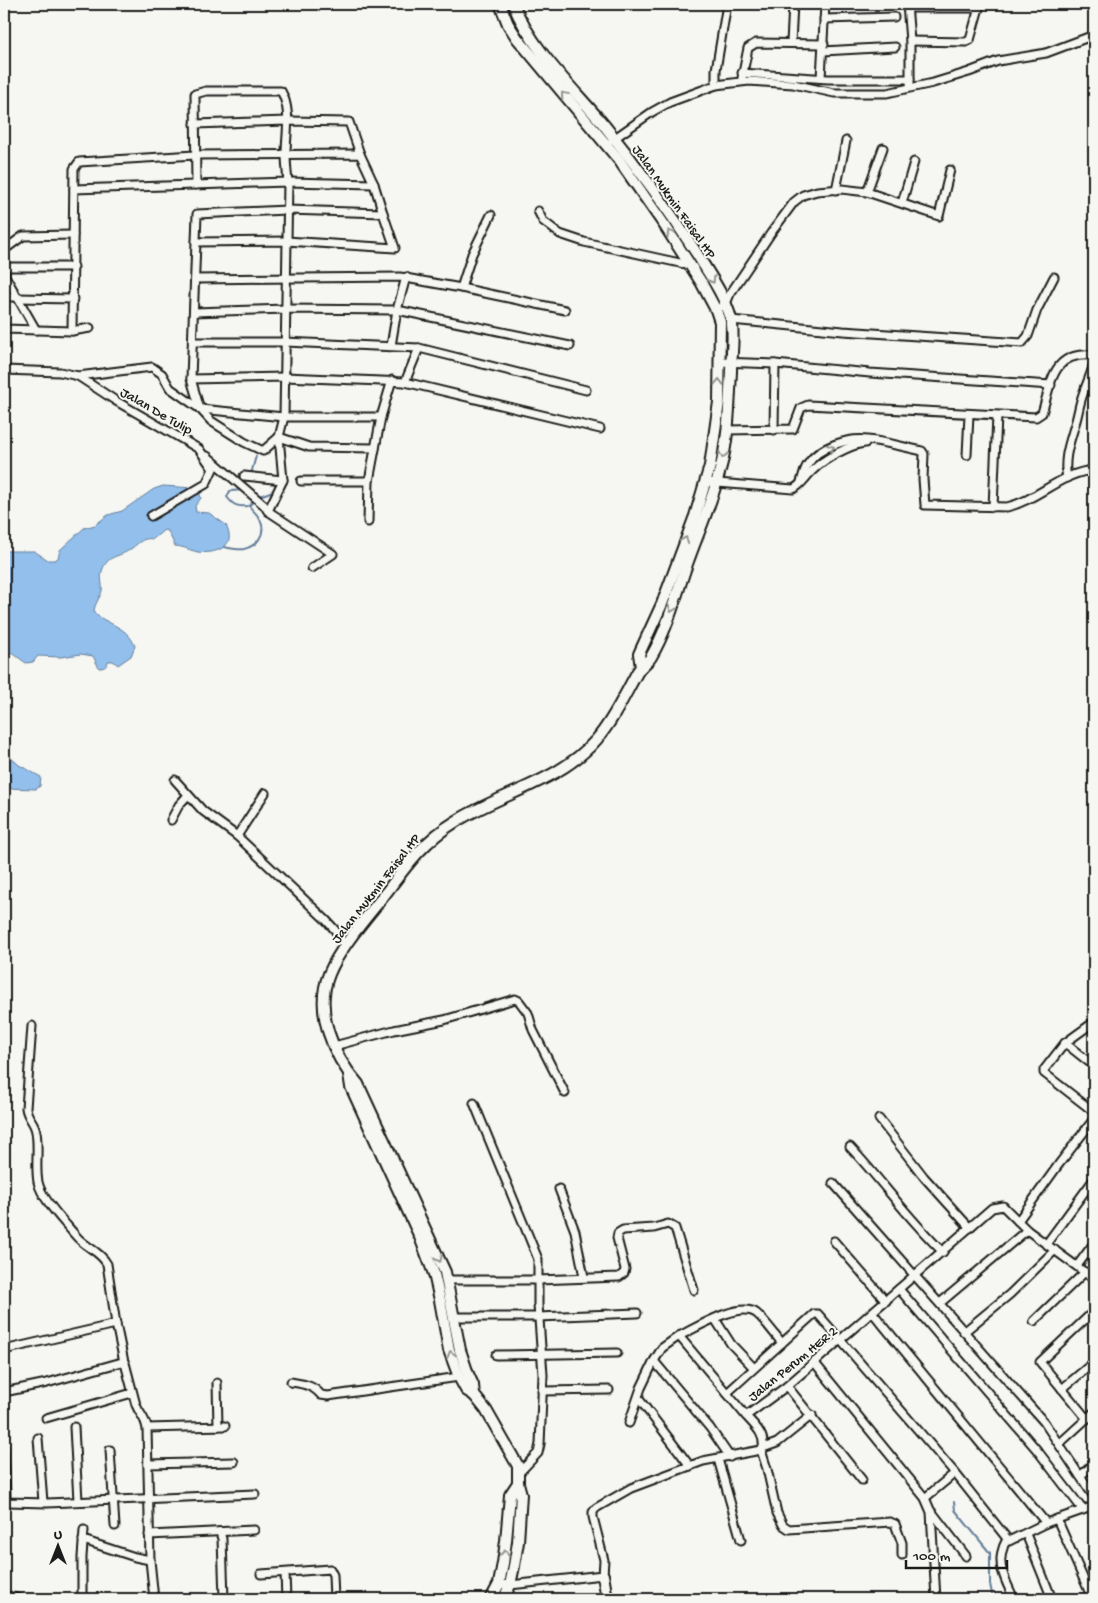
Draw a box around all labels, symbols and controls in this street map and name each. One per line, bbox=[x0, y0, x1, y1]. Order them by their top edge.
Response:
one-way arrow bbox=[562, 92, 570, 101]
street label: Jalan Mukmin Faisal HP bbox=[627, 142, 719, 263]
one-way arrow bbox=[666, 230, 676, 239]
one-way arrow bbox=[706, 274, 716, 283]
one-way arrow bbox=[714, 378, 725, 386]
street label: Jalan De Tulip bbox=[117, 385, 195, 440]
one-way arrow bbox=[826, 443, 835, 454]
one-way arrow bbox=[718, 450, 729, 459]
one-way arrow bbox=[679, 536, 689, 545]
one-way arrow bbox=[668, 604, 678, 613]
street label: Jalan Mukmin Faisal HP bbox=[329, 831, 425, 948]
one-way arrow bbox=[433, 1254, 444, 1263]
street label: Jalan Perum HER 2 bbox=[745, 1324, 842, 1406]
one-way arrow bbox=[446, 1349, 457, 1358]
north arrow bbox=[32, 1520, 82, 1570]
text: U bbox=[54, 1527, 62, 1544]
scale bar bbox=[906, 1538, 1007, 1570]
one-way arrow bbox=[499, 1548, 509, 1557]
text: 100 m bbox=[912, 1548, 951, 1566]

